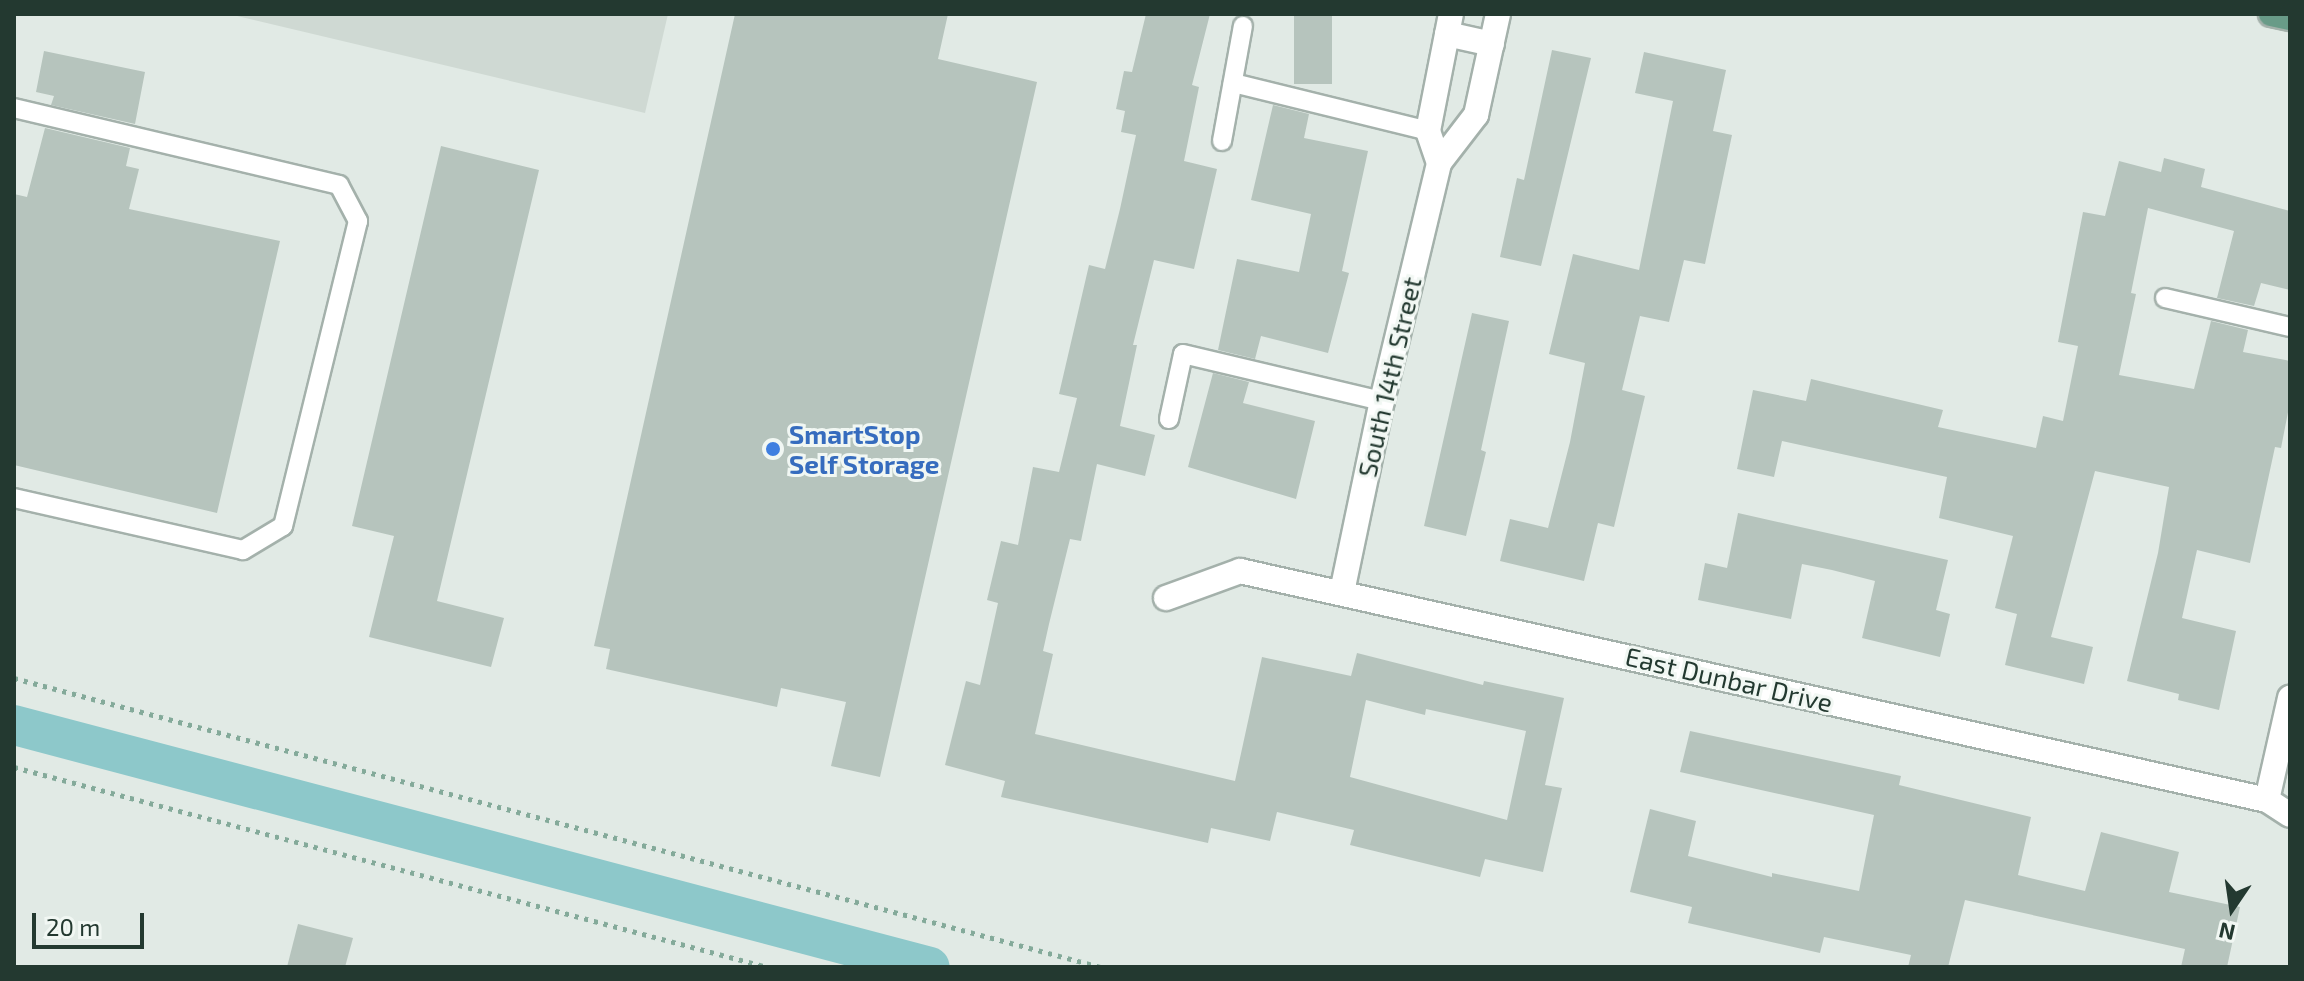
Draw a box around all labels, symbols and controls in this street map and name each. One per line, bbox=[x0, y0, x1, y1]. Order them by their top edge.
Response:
street label: South 14th Street bbox=[1351, 274, 1427, 480]
place label: SmartStop Self Storage bbox=[789, 418, 940, 480]
marker: SmartStop Self Storage bbox=[764, 440, 782, 458]
street label: East Dunbar Drive bbox=[1622, 640, 1836, 718]
north arrow bbox=[2192, 869, 2272, 949]
scale bar bbox=[36, 897, 148, 947]
text: 20 m bbox=[46, 912, 100, 941]
text: N bbox=[2216, 918, 2237, 947]

